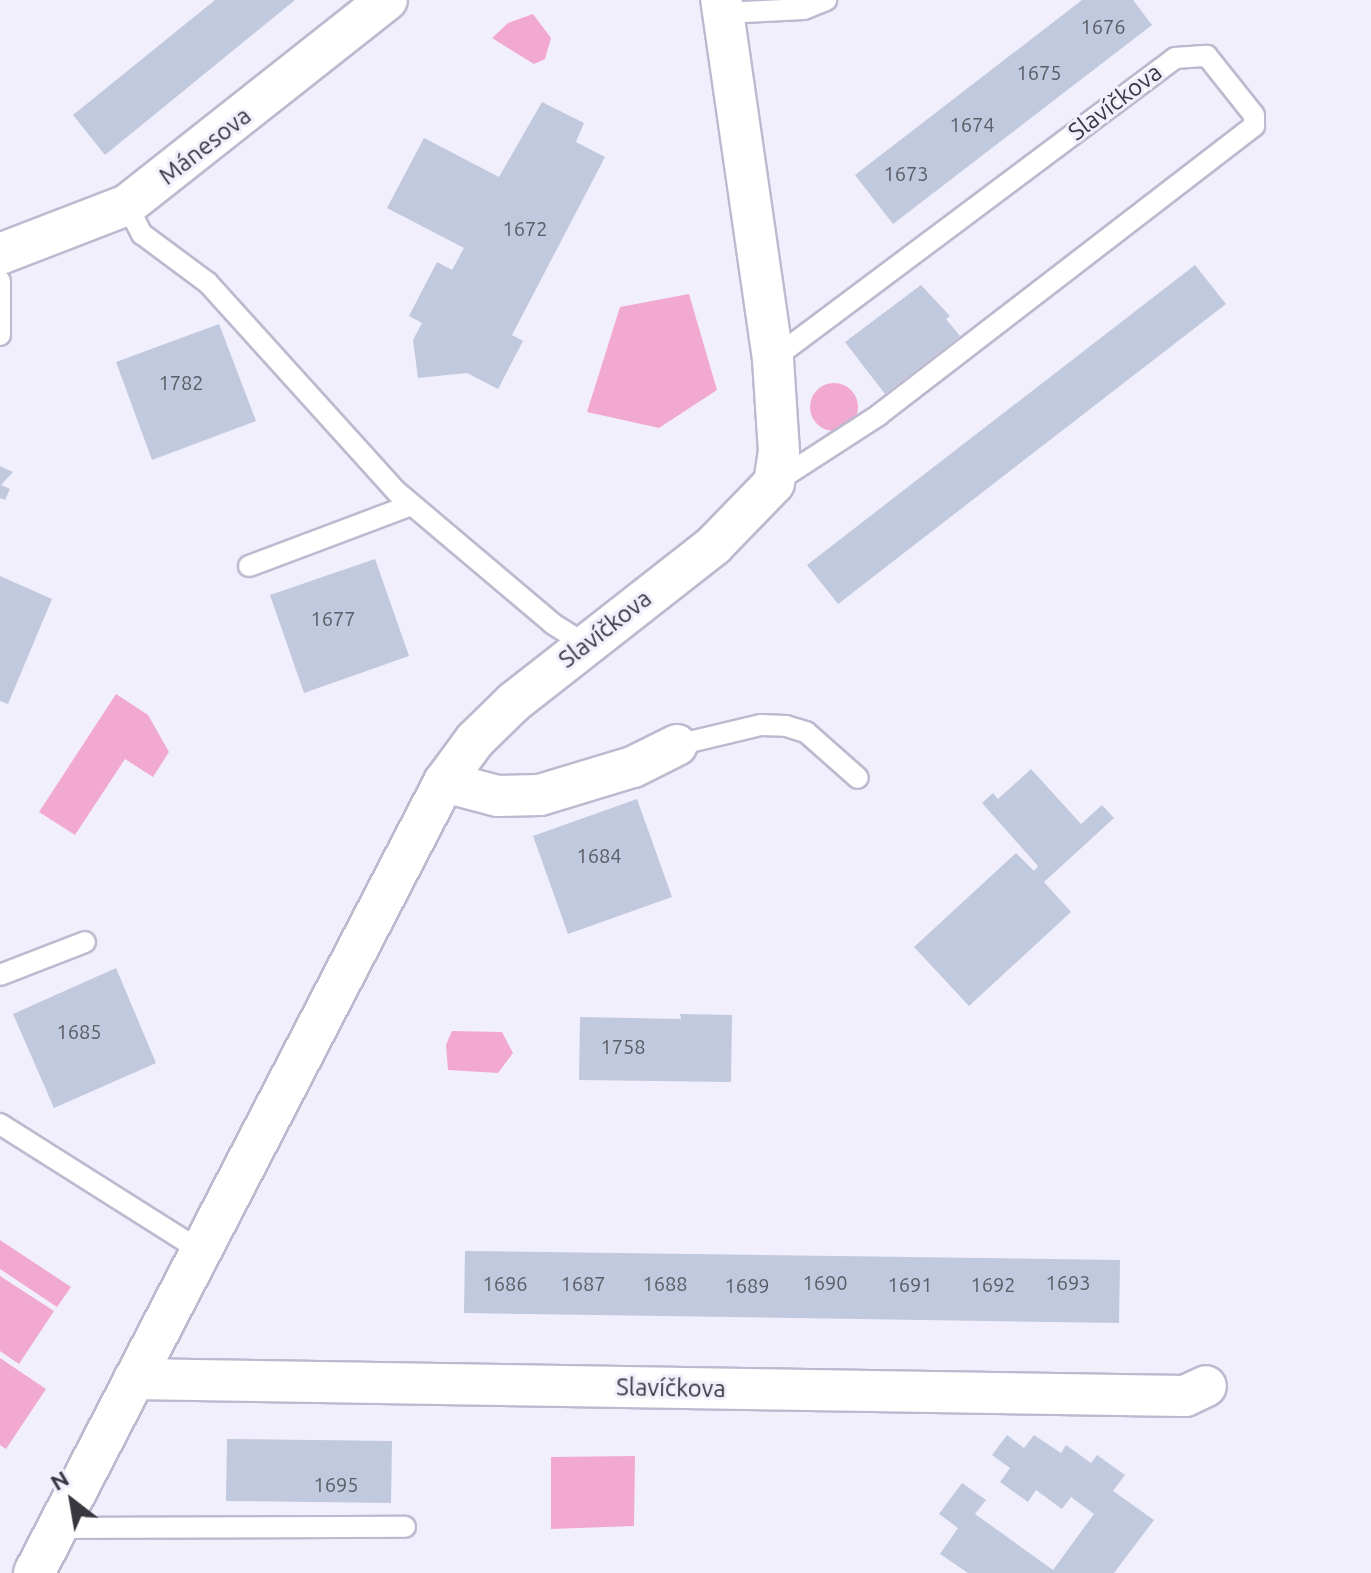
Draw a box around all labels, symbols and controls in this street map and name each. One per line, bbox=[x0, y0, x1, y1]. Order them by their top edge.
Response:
house number: 1676 bbox=[1080, 14, 1126, 38]
street label: Slavíčkova bbox=[1063, 58, 1167, 146]
house number: 1675 bbox=[1016, 60, 1062, 84]
street label: Mánesova bbox=[153, 101, 257, 191]
house number: 1674 bbox=[949, 112, 995, 136]
house number: 1673 bbox=[883, 161, 929, 185]
house number: 1672 bbox=[502, 216, 548, 240]
house number: 1782 bbox=[158, 370, 204, 394]
street label: Slavíčkova bbox=[553, 584, 657, 674]
house number: 1677 bbox=[310, 606, 356, 630]
house number: 1684 bbox=[576, 843, 622, 867]
house number: 1685 bbox=[56, 1019, 102, 1043]
house number: 1758 bbox=[600, 1034, 646, 1058]
house number: 1690 bbox=[802, 1270, 848, 1294]
house number: 1693 bbox=[1045, 1270, 1091, 1294]
house number: 1686 bbox=[482, 1271, 528, 1295]
house number: 1687 bbox=[560, 1271, 606, 1295]
house number: 1688 bbox=[642, 1271, 688, 1295]
house number: 1691 bbox=[887, 1272, 933, 1296]
house number: 1692 bbox=[970, 1272, 1016, 1296]
house number: 1689 bbox=[724, 1273, 770, 1297]
street label: Slavíčkova bbox=[616, 1373, 726, 1403]
north arrow bbox=[32, 1461, 112, 1541]
text: N bbox=[46, 1465, 73, 1495]
house number: 1695 bbox=[313, 1472, 359, 1496]

